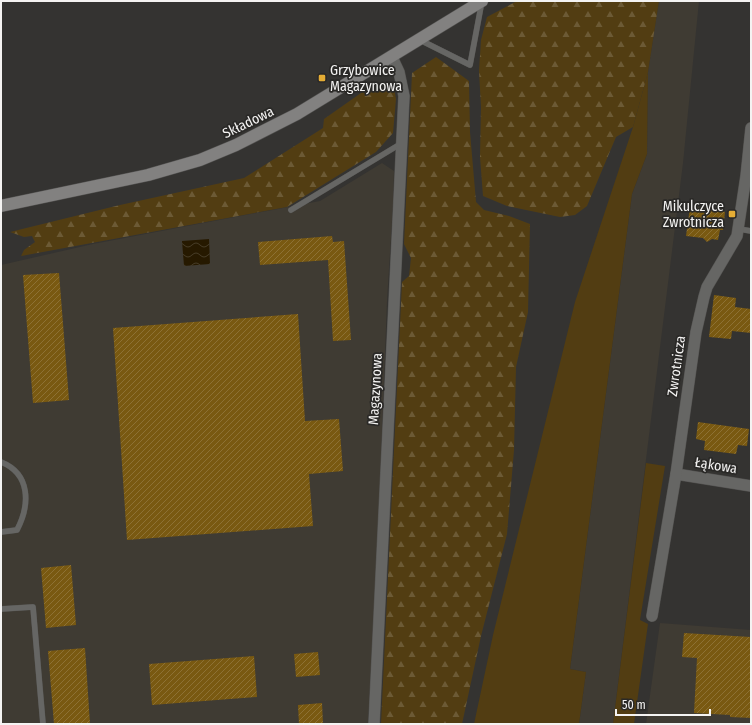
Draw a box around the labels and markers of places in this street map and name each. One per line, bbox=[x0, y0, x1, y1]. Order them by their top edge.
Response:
place label: Grzybowice Magazynowa bbox=[330, 62, 402, 95]
marker: Grzybowice Magazynowa bbox=[317, 73, 327, 83]
place label: Mikulczyce Zwrotnicza bbox=[663, 198, 724, 231]
marker: Mikulczyce Zwrotnicza bbox=[727, 209, 737, 219]

